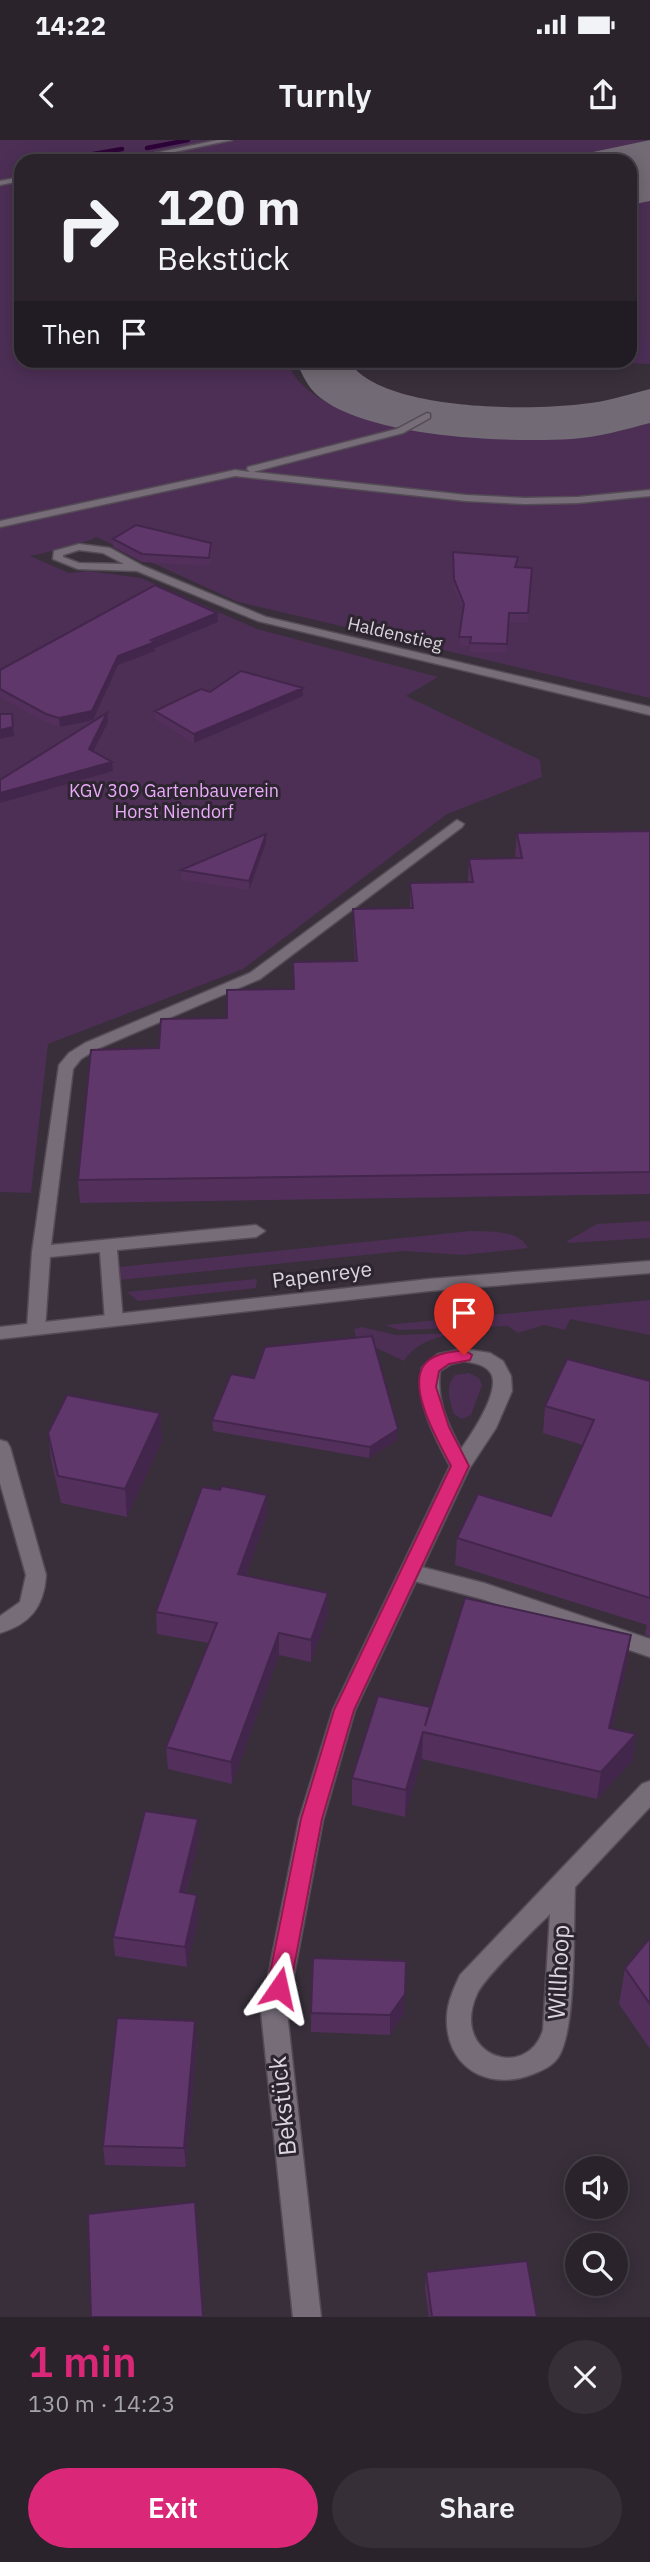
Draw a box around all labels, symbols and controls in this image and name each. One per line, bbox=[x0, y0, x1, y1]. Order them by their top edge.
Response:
text: 14:22 bbox=[35, 8, 106, 42]
text: Turnly bbox=[278, 74, 372, 116]
icon: back bbox=[28, 76, 66, 114]
icon: share bbox=[584, 76, 622, 114]
text: 120 m bbox=[157, 175, 301, 238]
icon: right bbox=[42, 182, 133, 273]
text: Bekstück bbox=[157, 237, 290, 279]
icon: arrive bbox=[115, 315, 153, 353]
text: Then bbox=[42, 317, 101, 351]
street label: Haldenstieg bbox=[345, 611, 445, 656]
park label: KGV 309 Gartenbauverein Horst Niendorf bbox=[69, 779, 279, 823]
street label: Papenreye bbox=[270, 1254, 373, 1294]
pin bbox=[434, 1283, 494, 1355]
icon: arrive bbox=[445, 1294, 483, 1332]
street label: Willhoop bbox=[540, 1924, 576, 2020]
position arrow bbox=[242, 1951, 316, 2025]
street label: Bekstück bbox=[261, 2055, 303, 2157]
map controls bbox=[565, 2156, 628, 2296]
button: sound bbox=[565, 2156, 628, 2219]
button: search bbox=[565, 2233, 628, 2296]
text: 1 min bbox=[28, 2334, 137, 2389]
button: close bbox=[548, 2340, 622, 2414]
text: 130 m · 14:23 bbox=[28, 2388, 175, 2418]
button: Exit bbox=[28, 2468, 318, 2548]
button: Share bbox=[332, 2468, 622, 2548]

